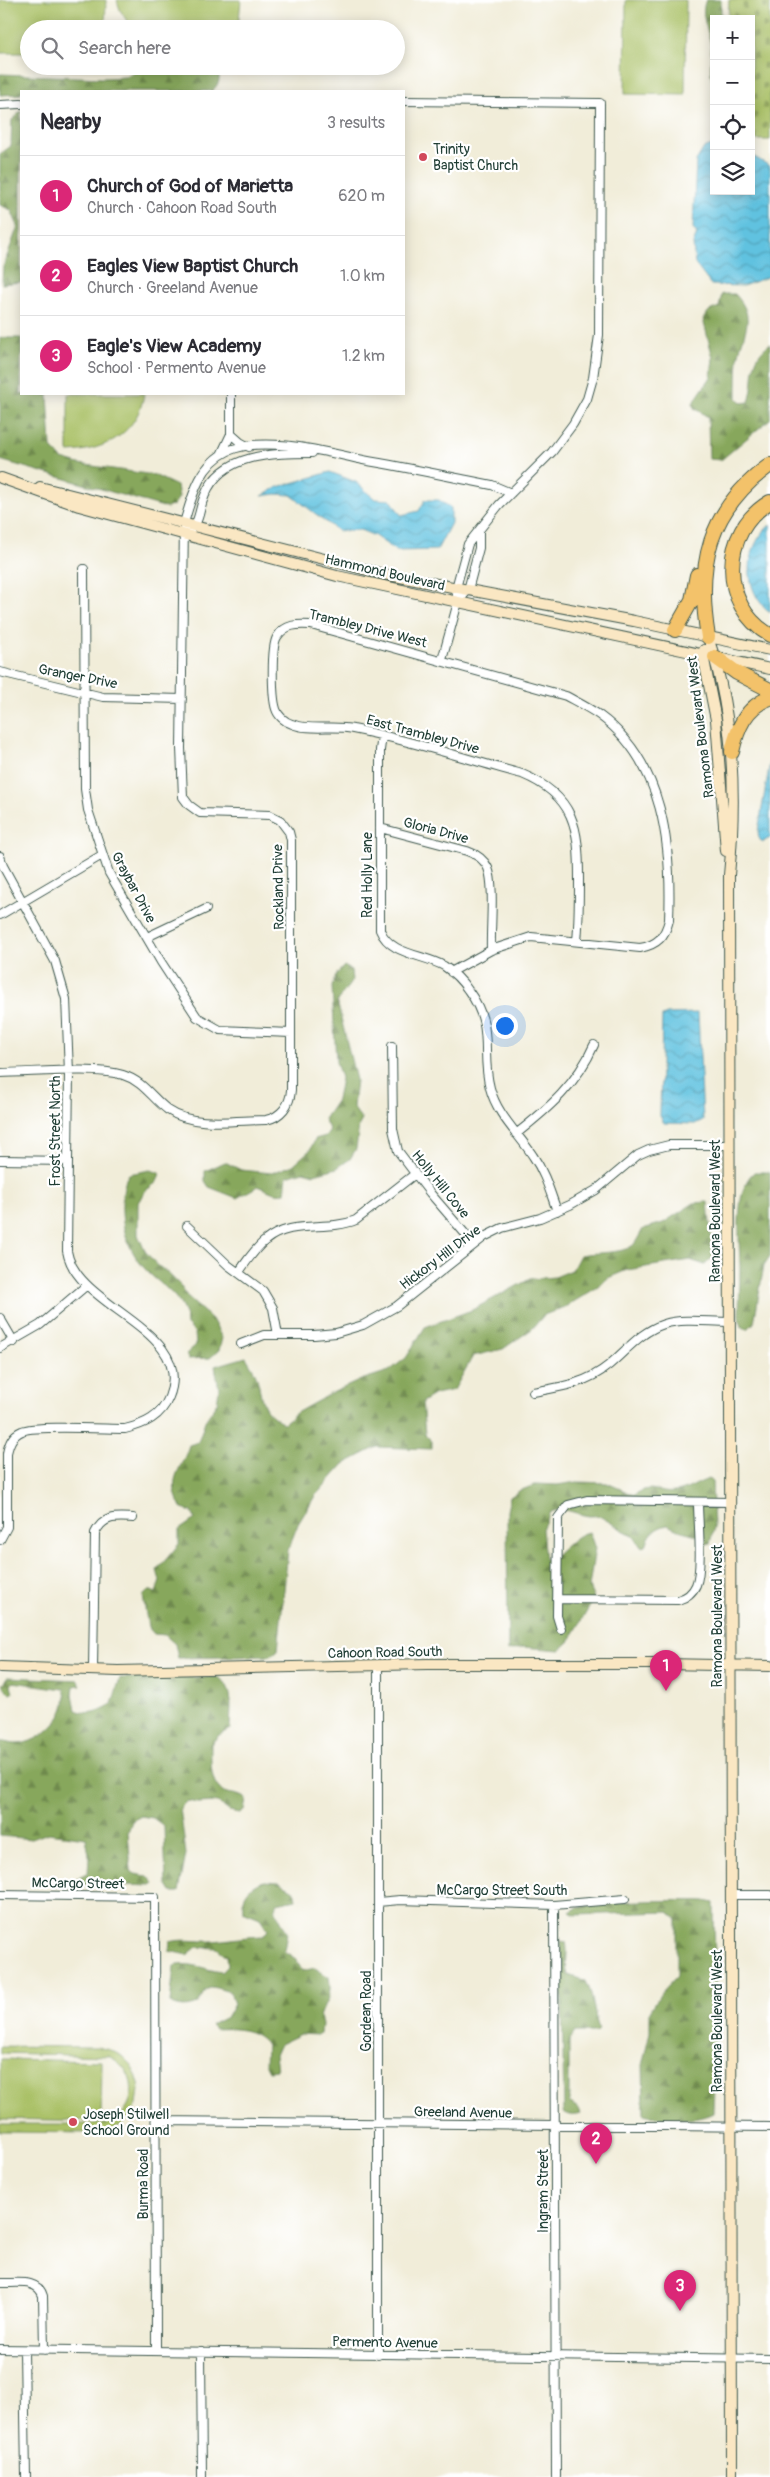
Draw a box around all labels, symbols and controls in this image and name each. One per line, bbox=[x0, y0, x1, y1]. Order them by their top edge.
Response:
map controls bbox=[710, 15, 755, 195]
button: + bbox=[710, 15, 755, 60]
search box bbox=[20, 20, 405, 75]
icon: search bbox=[38, 34, 66, 62]
text: Search here bbox=[78, 36, 171, 60]
button: − bbox=[710, 60, 755, 105]
button: locate bbox=[710, 105, 755, 150]
text: Nearby bbox=[40, 109, 101, 136]
text: 3 results bbox=[327, 113, 385, 133]
place label: Trinity Baptist Church bbox=[433, 141, 518, 174]
button: layers bbox=[710, 150, 755, 195]
marker: Trinity Baptist Church bbox=[417, 151, 429, 163]
text: Church of God of Marietta bbox=[87, 174, 293, 198]
text: 1 bbox=[53, 186, 59, 206]
text: 620 m bbox=[338, 186, 385, 206]
text: Church · Cahoon Road South bbox=[87, 198, 277, 218]
text: Eagles View Baptist Church bbox=[87, 254, 298, 278]
text: 2 bbox=[52, 266, 60, 286]
text: 1.0 km bbox=[340, 266, 385, 286]
text: Church · Greeland Avenue bbox=[87, 278, 258, 298]
text: Eagle's View Academy bbox=[87, 334, 261, 358]
text: 3 bbox=[52, 346, 60, 366]
text: 1.2 km bbox=[342, 346, 385, 366]
text: School · Permento Avenue bbox=[87, 358, 266, 378]
street label: Hammond Boulevard bbox=[323, 550, 447, 595]
street label: Trambley Drive West bbox=[307, 606, 429, 651]
street label: Ramona Boulevard West bbox=[683, 655, 718, 799]
street label: Granger Drive bbox=[37, 660, 119, 693]
street label: East Trambley Drive bbox=[365, 711, 481, 758]
street label: Gloria Drive bbox=[401, 814, 470, 847]
street label: Red Holly Lane bbox=[359, 832, 376, 918]
street label: Rockland Drive bbox=[269, 844, 288, 930]
street label: Graybar Drive bbox=[108, 849, 159, 926]
your location bbox=[492, 1013, 518, 1039]
street label: Frost Street North bbox=[47, 1076, 64, 1186]
street label: Ramona Boulevard West bbox=[707, 1139, 724, 1282]
street label: Holly Hill Cove bbox=[408, 1147, 473, 1222]
street label: Hickory Hill Drive bbox=[397, 1221, 484, 1293]
street label: Ramona Boulevard West bbox=[709, 1544, 726, 1687]
street label: Cahoon Road South bbox=[328, 1643, 442, 1662]
pin: 1 bbox=[650, 1650, 682, 1691]
street label: McCargo Street bbox=[31, 1874, 125, 1893]
street label: McCargo Street South bbox=[437, 1882, 567, 1899]
street label: Ramona Boulevard West bbox=[709, 1949, 726, 2092]
street label: Gordean Road bbox=[358, 1970, 375, 2052]
street label: Greeland Avenue bbox=[414, 2103, 512, 2122]
place label: Joseph Stilwell School Ground bbox=[83, 2106, 170, 2139]
marker: Joseph Stilwell School Ground bbox=[67, 2116, 79, 2128]
pin: 2 bbox=[580, 2123, 612, 2164]
street label: Burma Road bbox=[135, 2148, 152, 2219]
street label: Ingram Street bbox=[535, 2149, 552, 2233]
pin: 3 bbox=[664, 2270, 696, 2311]
street label: Permento Avenue bbox=[332, 2333, 438, 2352]

